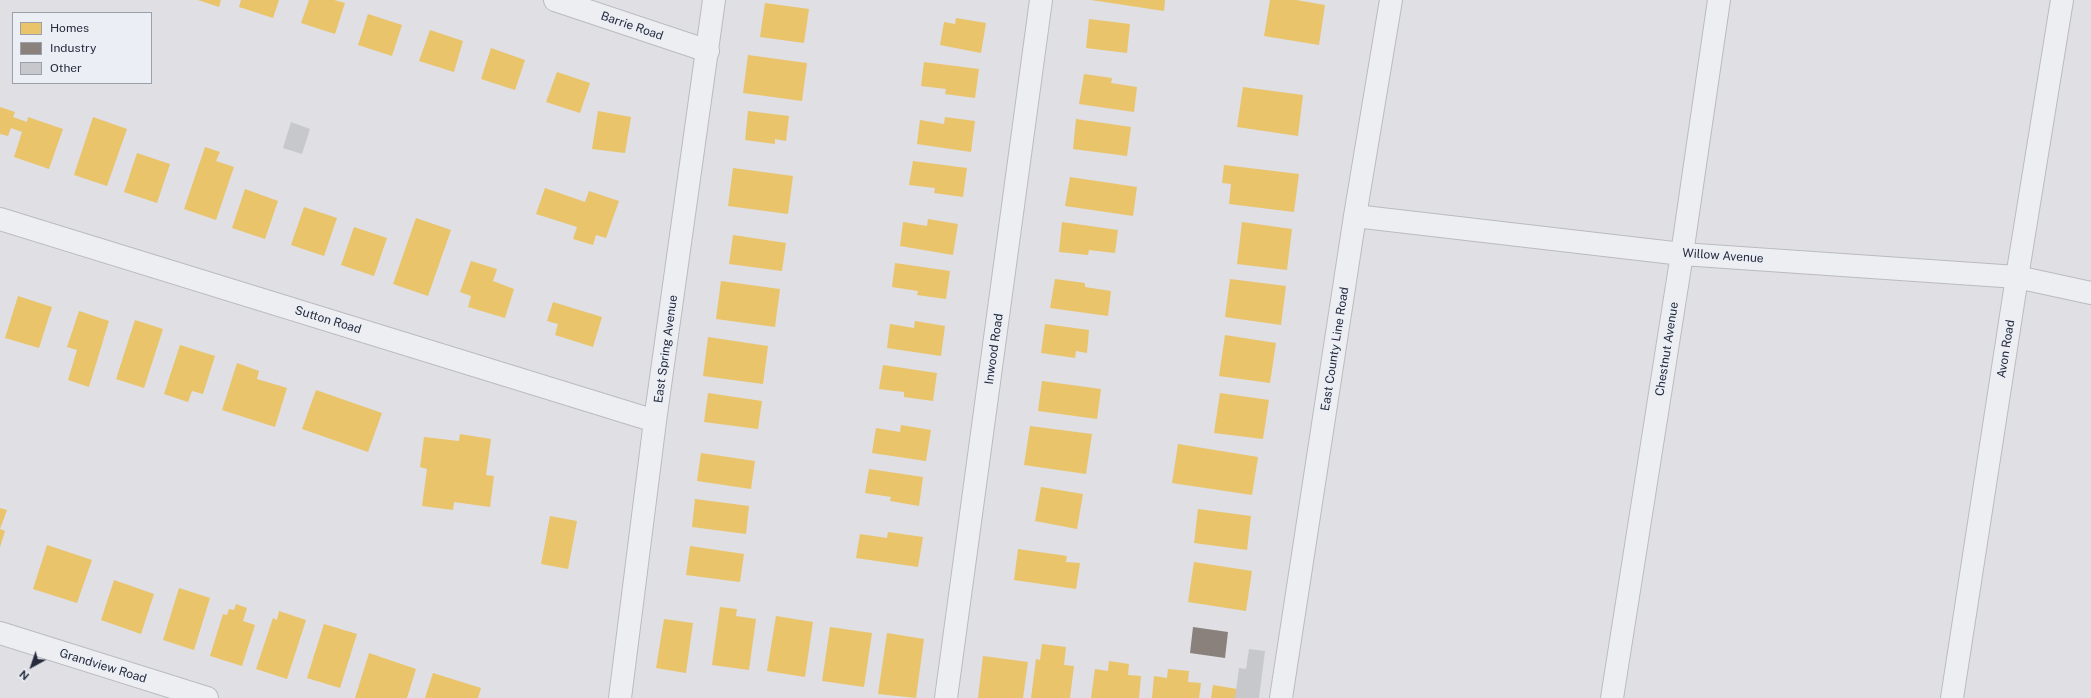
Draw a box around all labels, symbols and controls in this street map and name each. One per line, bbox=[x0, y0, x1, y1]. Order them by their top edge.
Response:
street label: Barrie Road bbox=[599, 9, 665, 43]
legend bbox=[12, 12, 152, 84]
text: Homes bbox=[50, 21, 89, 35]
text: Industry bbox=[50, 41, 96, 55]
text: Other bbox=[50, 61, 82, 75]
street label: Willow Avenue bbox=[1682, 246, 1764, 266]
street label: East County Line Road bbox=[1318, 286, 1352, 412]
street label: East Spring Avenue bbox=[651, 294, 681, 404]
street label: Chestnut Avenue bbox=[1652, 301, 1682, 397]
street label: Sutton Road bbox=[293, 303, 363, 337]
street label: Inwood Road bbox=[982, 313, 1006, 385]
street label: Avon Road bbox=[1994, 319, 2018, 379]
north arrow bbox=[12, 646, 52, 686]
street label: Grandview Road bbox=[58, 646, 148, 686]
text: N bbox=[17, 668, 31, 683]

